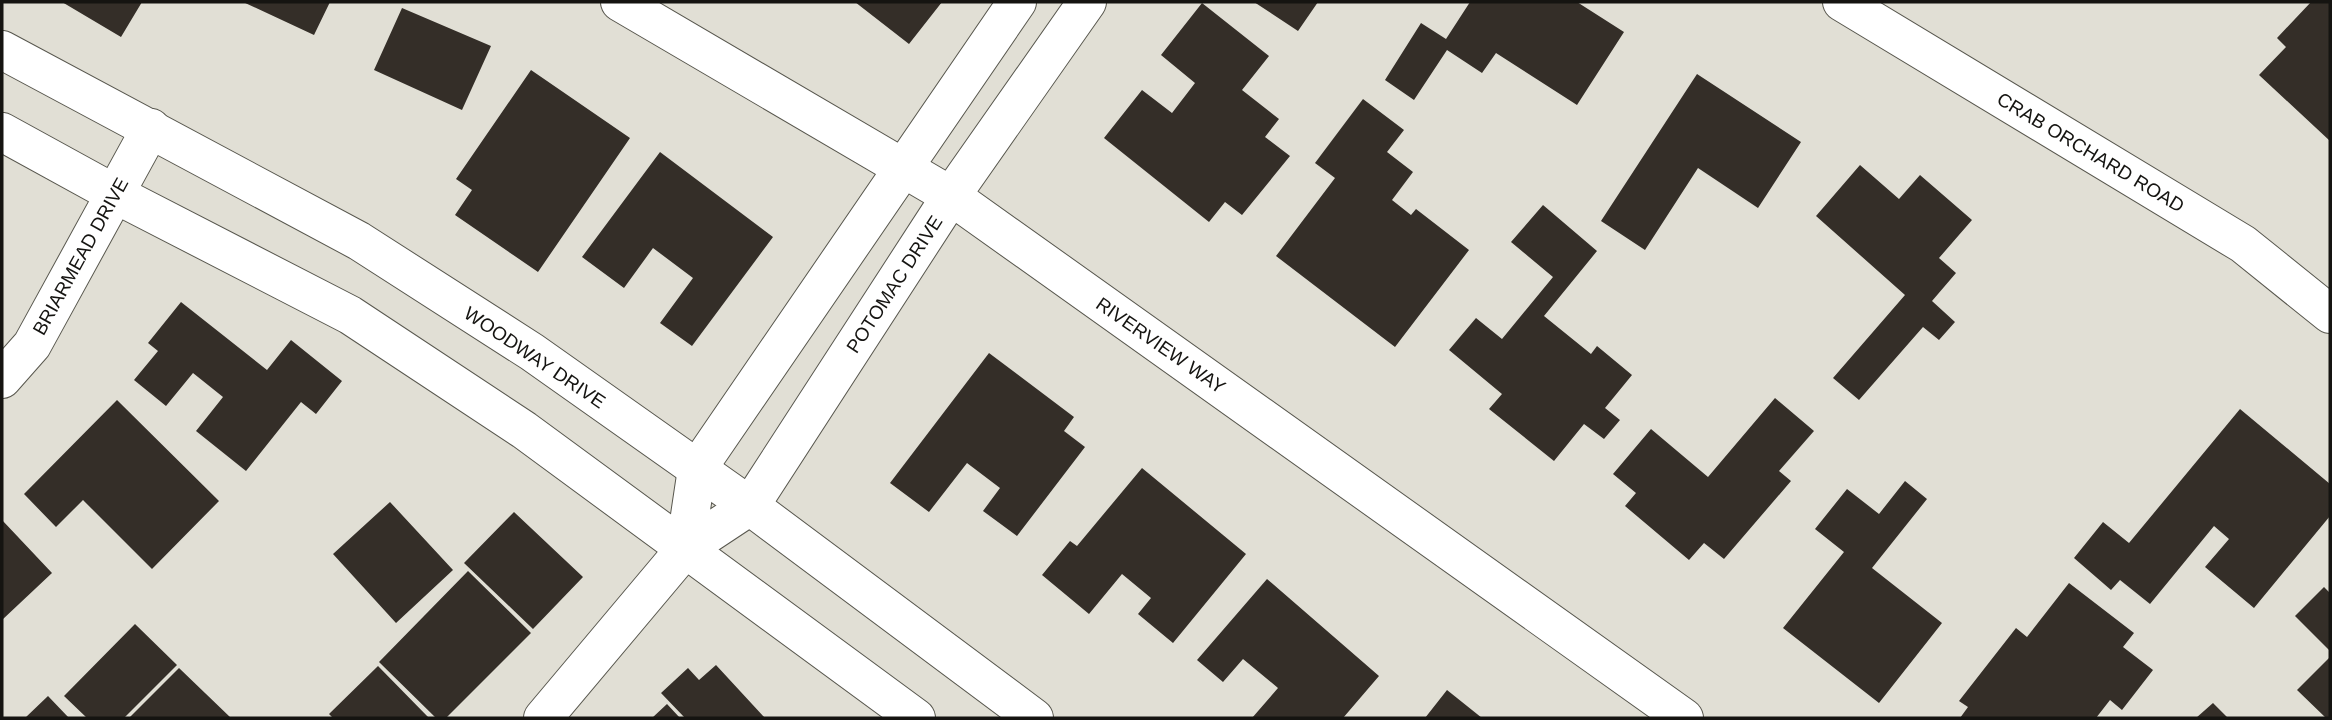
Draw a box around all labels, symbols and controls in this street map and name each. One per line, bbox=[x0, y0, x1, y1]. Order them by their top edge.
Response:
street label: CRAB ORCHARD ROAD bbox=[1993, 88, 2188, 217]
street label: BRIARMEAD DRIVE bbox=[29, 174, 132, 338]
street label: POTOMAC DRIVE bbox=[842, 212, 947, 357]
street label: RIVERVIEW WAY bbox=[1092, 293, 1230, 398]
street label: WOODWAY DRIVE bbox=[460, 302, 609, 412]

